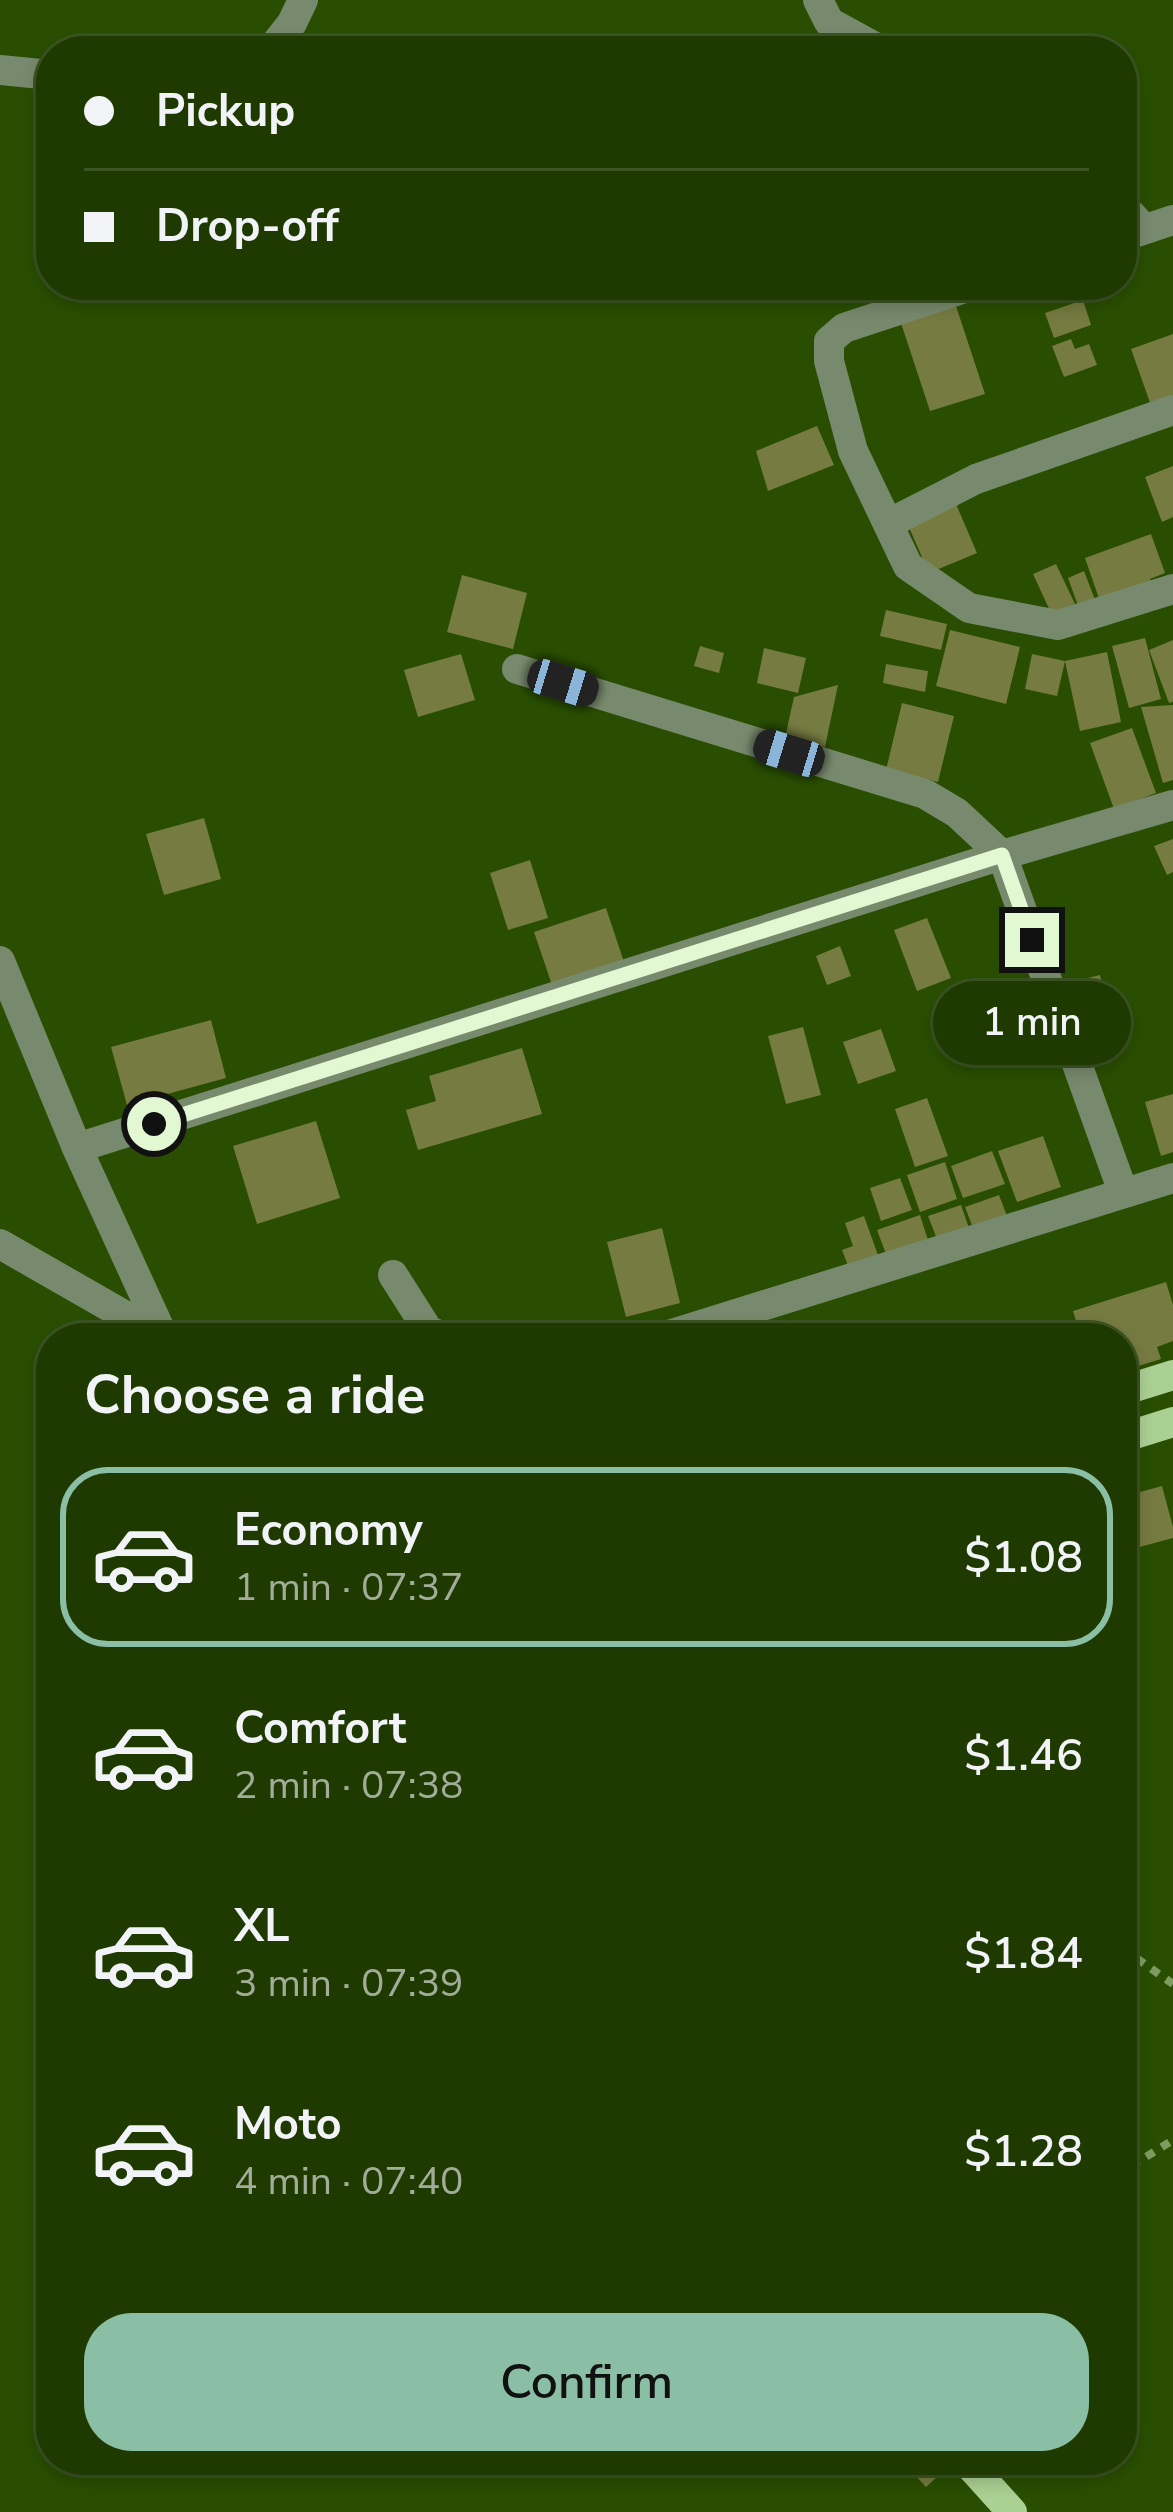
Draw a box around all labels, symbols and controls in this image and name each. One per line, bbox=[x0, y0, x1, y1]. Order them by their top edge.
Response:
text: Pickup bbox=[156, 81, 295, 142]
text: Drop-off bbox=[156, 196, 339, 257]
car bbox=[523, 655, 603, 711]
car bbox=[749, 725, 829, 781]
route end bbox=[1005, 913, 1059, 967]
callout: 1 min bbox=[933, 982, 1131, 1066]
text: 1 min bbox=[982, 996, 1082, 1049]
route start bbox=[127, 1097, 181, 1151]
text: Choose a ride bbox=[84, 1358, 425, 1432]
text: Economy bbox=[234, 1500, 423, 1561]
icon: car bbox=[90, 1503, 198, 1611]
text: $1.08 bbox=[964, 1527, 1083, 1588]
text: 1 min · 07:37 bbox=[234, 1561, 463, 1614]
text: Comfort bbox=[234, 1698, 406, 1759]
icon: car bbox=[90, 1701, 198, 1809]
text: $1.46 bbox=[964, 1725, 1083, 1786]
text: 2 min · 07:38 bbox=[234, 1759, 463, 1812]
text: XL bbox=[234, 1896, 290, 1957]
icon: car bbox=[90, 1899, 198, 2007]
text: $1.84 bbox=[964, 1923, 1083, 1984]
text: 3 min · 07:39 bbox=[234, 1957, 463, 2010]
text: Moto bbox=[234, 2094, 342, 2155]
icon: car bbox=[90, 2097, 198, 2205]
text: $1.28 bbox=[964, 2121, 1083, 2182]
text: 4 min · 07:40 bbox=[234, 2155, 463, 2208]
button: Confirm bbox=[84, 2313, 1089, 2451]

